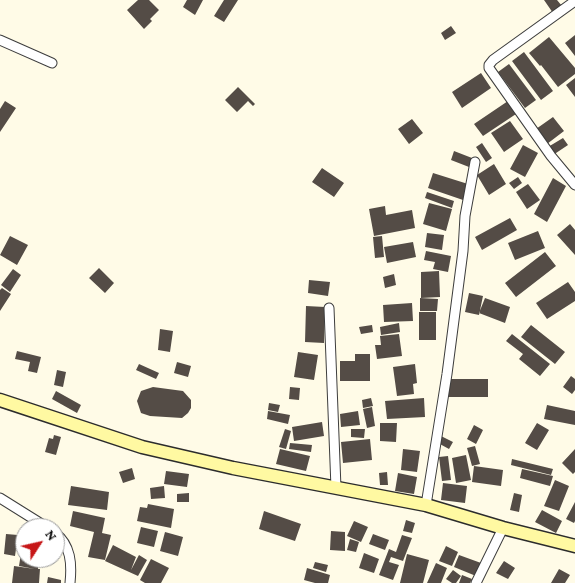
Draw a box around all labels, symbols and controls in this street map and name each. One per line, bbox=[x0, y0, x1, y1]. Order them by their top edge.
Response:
north arrow bbox=[15, 518, 65, 568]
text: N bbox=[42, 526, 61, 543]

